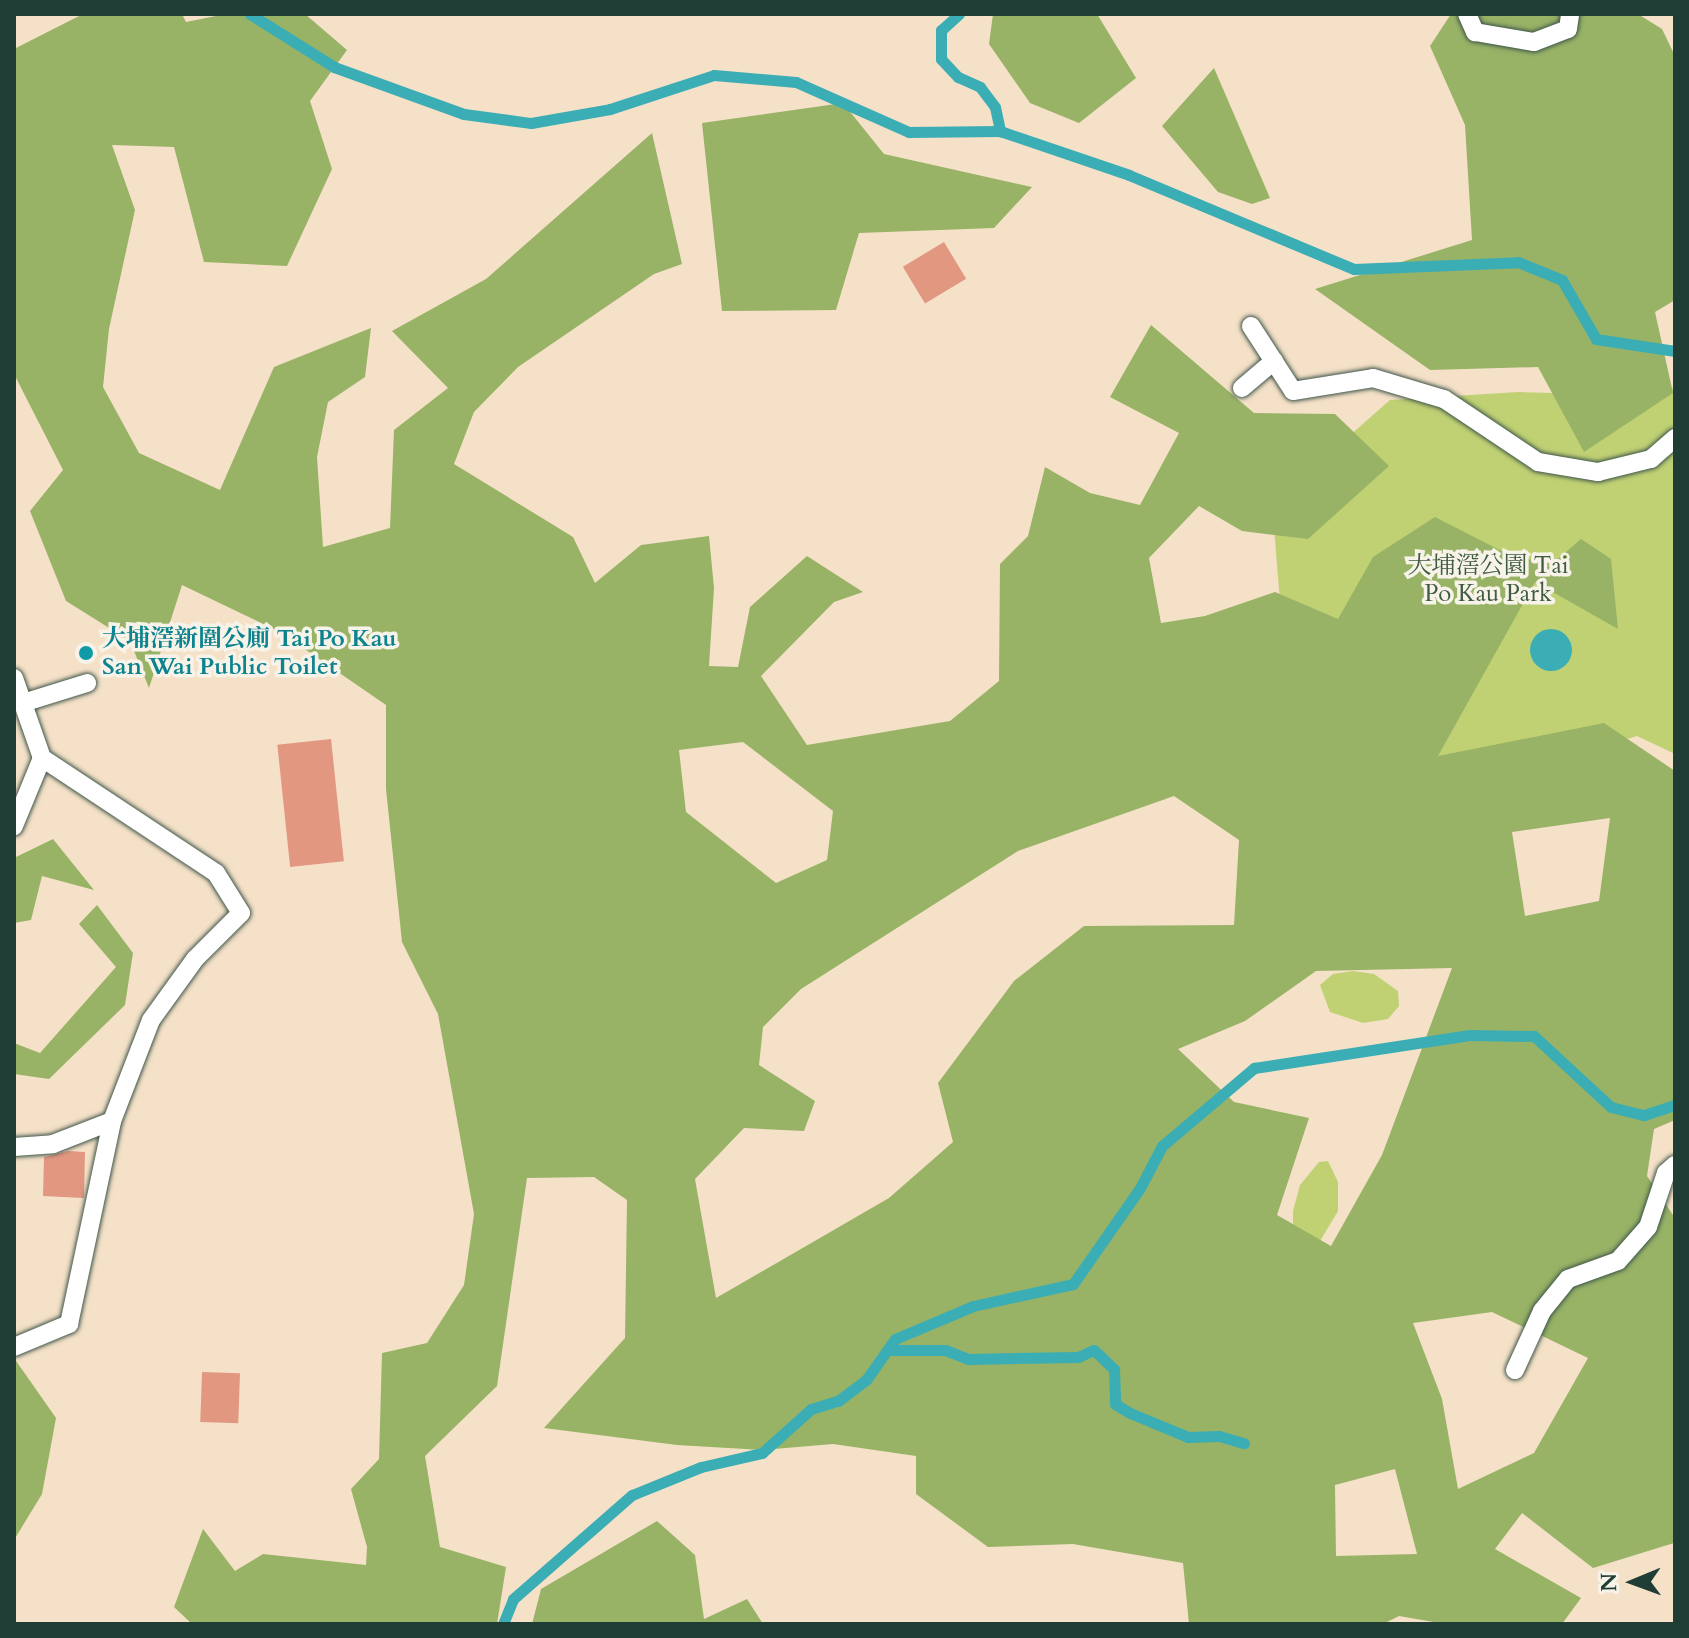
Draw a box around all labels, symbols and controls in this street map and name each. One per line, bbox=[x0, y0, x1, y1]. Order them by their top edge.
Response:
park label: 大埔滘公園 Tai Po Kau Park bbox=[1407, 552, 1569, 608]
place label: 大埔滘新圍公廁 Tai Po Kau San Wai Public Toilet bbox=[102, 625, 397, 681]
marker: 大埔滘新圍公廁 Tai Po Kau San Wai Public Toilet bbox=[77, 644, 95, 662]
north arrow bbox=[1593, 1542, 1673, 1622]
text: N bbox=[1594, 1573, 1624, 1592]

